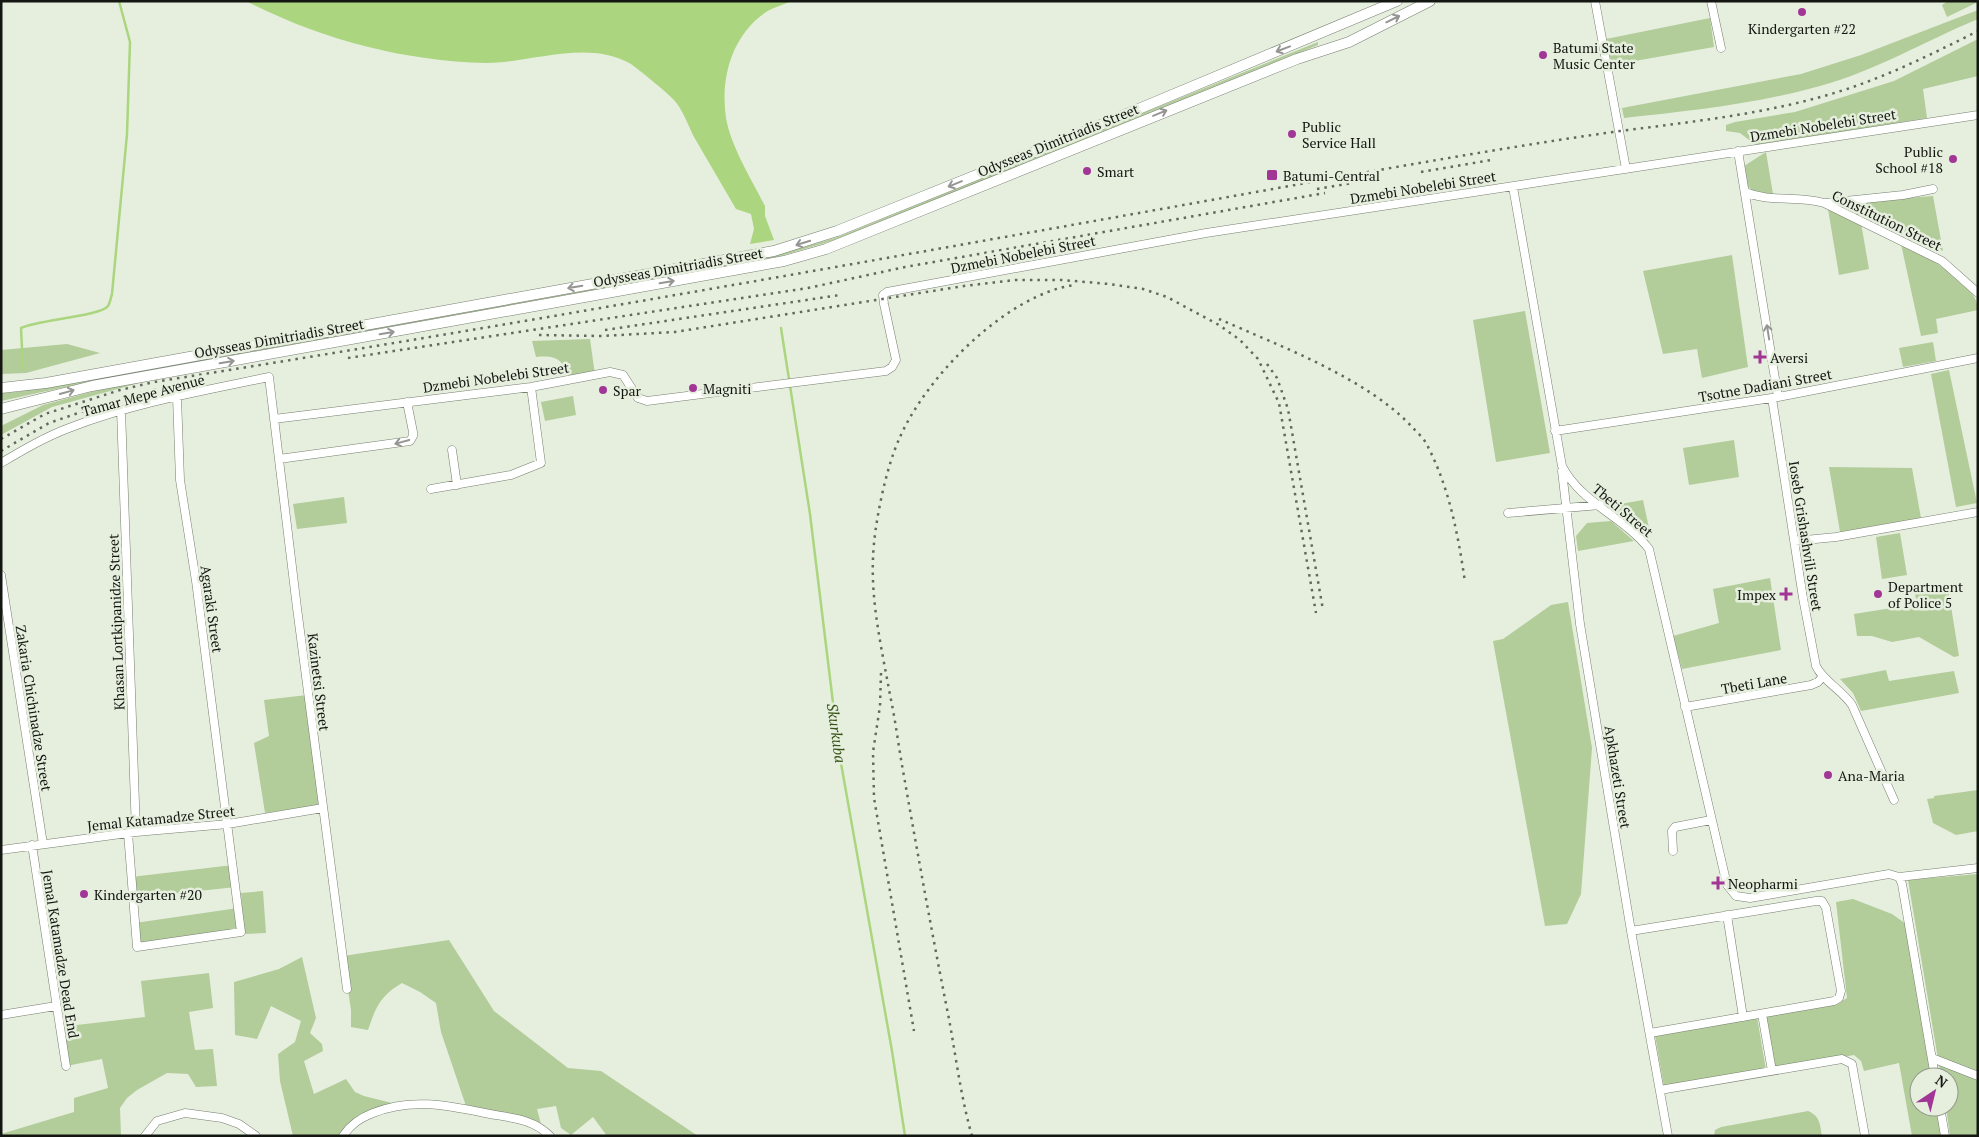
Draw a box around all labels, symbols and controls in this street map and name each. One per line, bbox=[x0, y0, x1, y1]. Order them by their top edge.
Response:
marker: Kindergarten #22 bbox=[1796, 6, 1808, 18]
one-way arrow bbox=[1385, 14, 1400, 23]
place label: Kindergarten #22 bbox=[1748, 19, 1856, 38]
place label: Batumi State Music Center bbox=[1553, 38, 1636, 73]
one-way arrow bbox=[1276, 45, 1291, 54]
marker: Batumi State Music Center bbox=[1537, 49, 1549, 61]
street label: Odysseas Dimitriadis Street bbox=[975, 99, 1142, 181]
street label: Dzmebi Nobelebi Street bbox=[1749, 104, 1898, 146]
one-way arrow bbox=[1151, 108, 1167, 117]
place label: Public Service Hall bbox=[1302, 117, 1376, 152]
marker: Public Service Hall bbox=[1286, 128, 1298, 140]
place label: Public School #18 bbox=[1875, 142, 1943, 177]
marker: Public School #18 bbox=[1947, 153, 1959, 165]
place label: Smart bbox=[1097, 162, 1135, 181]
marker: Smart bbox=[1081, 165, 1093, 177]
place label: Batumi-Central bbox=[1283, 166, 1380, 185]
street label: Dzmebi Nobelebi Street bbox=[1349, 166, 1498, 208]
marker: Batumi-Central bbox=[1265, 168, 1279, 182]
one-way arrow bbox=[948, 180, 963, 189]
street label: Constitution Street bbox=[1829, 185, 1946, 255]
street label: Dzmebi Nobelebi Street bbox=[949, 230, 1098, 277]
one-way arrow bbox=[796, 238, 812, 248]
street label: Odysseas Dimitriadis Street bbox=[592, 243, 765, 291]
one-way arrow bbox=[659, 277, 675, 287]
one-way arrow bbox=[568, 283, 584, 293]
street label: Odysseas Dimitriadis Street bbox=[193, 314, 366, 362]
one-way arrow bbox=[1762, 324, 1772, 340]
one-way arrow bbox=[378, 327, 394, 337]
place label: Aversi bbox=[1770, 348, 1808, 367]
marker: Aversi bbox=[1754, 351, 1766, 363]
one-way arrow bbox=[219, 356, 235, 366]
street label: Dzmebi Nobelebi Street bbox=[422, 357, 571, 397]
street label: Tsotne Dadiani Street bbox=[1697, 364, 1834, 406]
street label: Tamar Mepe Avenue bbox=[80, 369, 206, 421]
place label: Magniti bbox=[703, 379, 752, 398]
place label: Spar bbox=[613, 381, 641, 400]
marker: Magniti bbox=[687, 382, 699, 394]
marker: Spar bbox=[597, 384, 609, 396]
one-way arrow bbox=[59, 387, 75, 397]
one-way arrow bbox=[394, 438, 410, 448]
street label: Ioseb Grishashvili Street bbox=[1785, 459, 1827, 613]
street label: Tbeti Street bbox=[1589, 479, 1658, 541]
street label: Khasan Lortkipanidze Street bbox=[103, 533, 129, 710]
street label: Agaraki Street bbox=[196, 564, 228, 655]
place label: Department of Police 5 bbox=[1888, 577, 1964, 612]
place label: Impex bbox=[1737, 585, 1777, 604]
marker: Impex bbox=[1780, 588, 1792, 600]
marker: Department of Police 5 bbox=[1872, 588, 1884, 600]
street label: Zakaria Chichinadze Street bbox=[11, 624, 57, 793]
street label: Kazinetsi Street bbox=[304, 632, 335, 733]
street label: Tbeti Lane bbox=[1720, 668, 1788, 698]
water label: Skurkuba bbox=[823, 702, 851, 764]
street label: Apkhazeti Street bbox=[1600, 724, 1636, 831]
place label: Ana-Maria bbox=[1838, 766, 1905, 785]
marker: Ana-Maria bbox=[1822, 769, 1834, 781]
street label: Jemal Katamadze Street bbox=[86, 801, 237, 835]
street label: Jemal Katamadze Dead End bbox=[38, 868, 84, 1040]
place label: Neopharmi bbox=[1728, 874, 1798, 893]
marker: Neopharmi bbox=[1712, 877, 1724, 889]
place label: Kindergarten #20 bbox=[94, 885, 202, 904]
marker: Kindergarten #20 bbox=[78, 888, 90, 900]
north arrow bbox=[1909, 1067, 1959, 1117]
text: N bbox=[1932, 1070, 1952, 1092]

